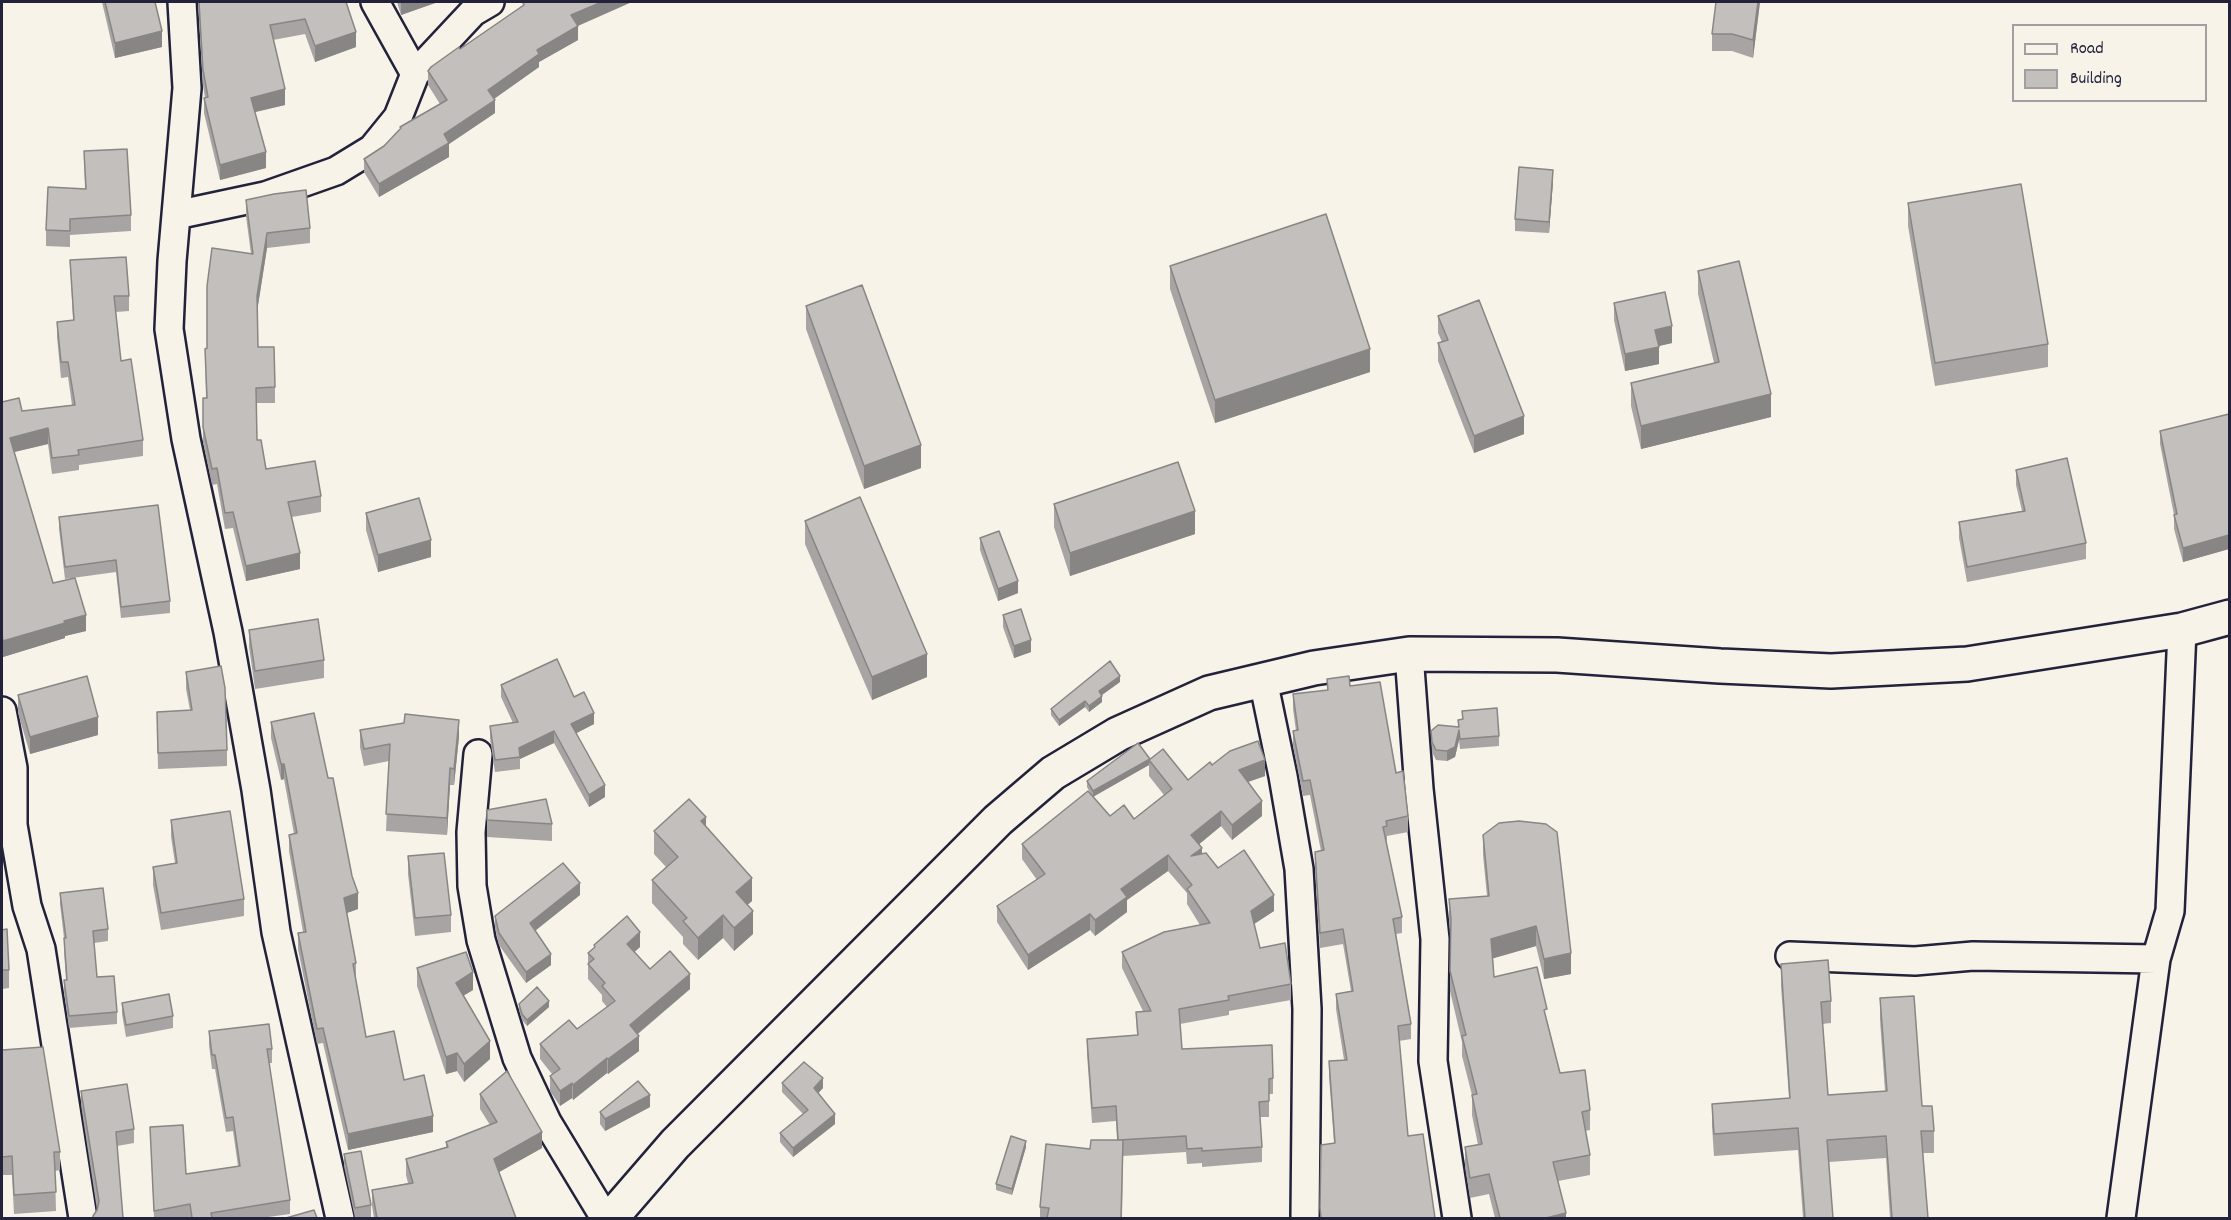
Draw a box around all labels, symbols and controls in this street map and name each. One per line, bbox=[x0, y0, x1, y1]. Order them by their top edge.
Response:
legend bbox=[2012, 24, 2207, 102]
text: Road bbox=[2070, 37, 2104, 62]
text: Building bbox=[2070, 67, 2122, 92]

